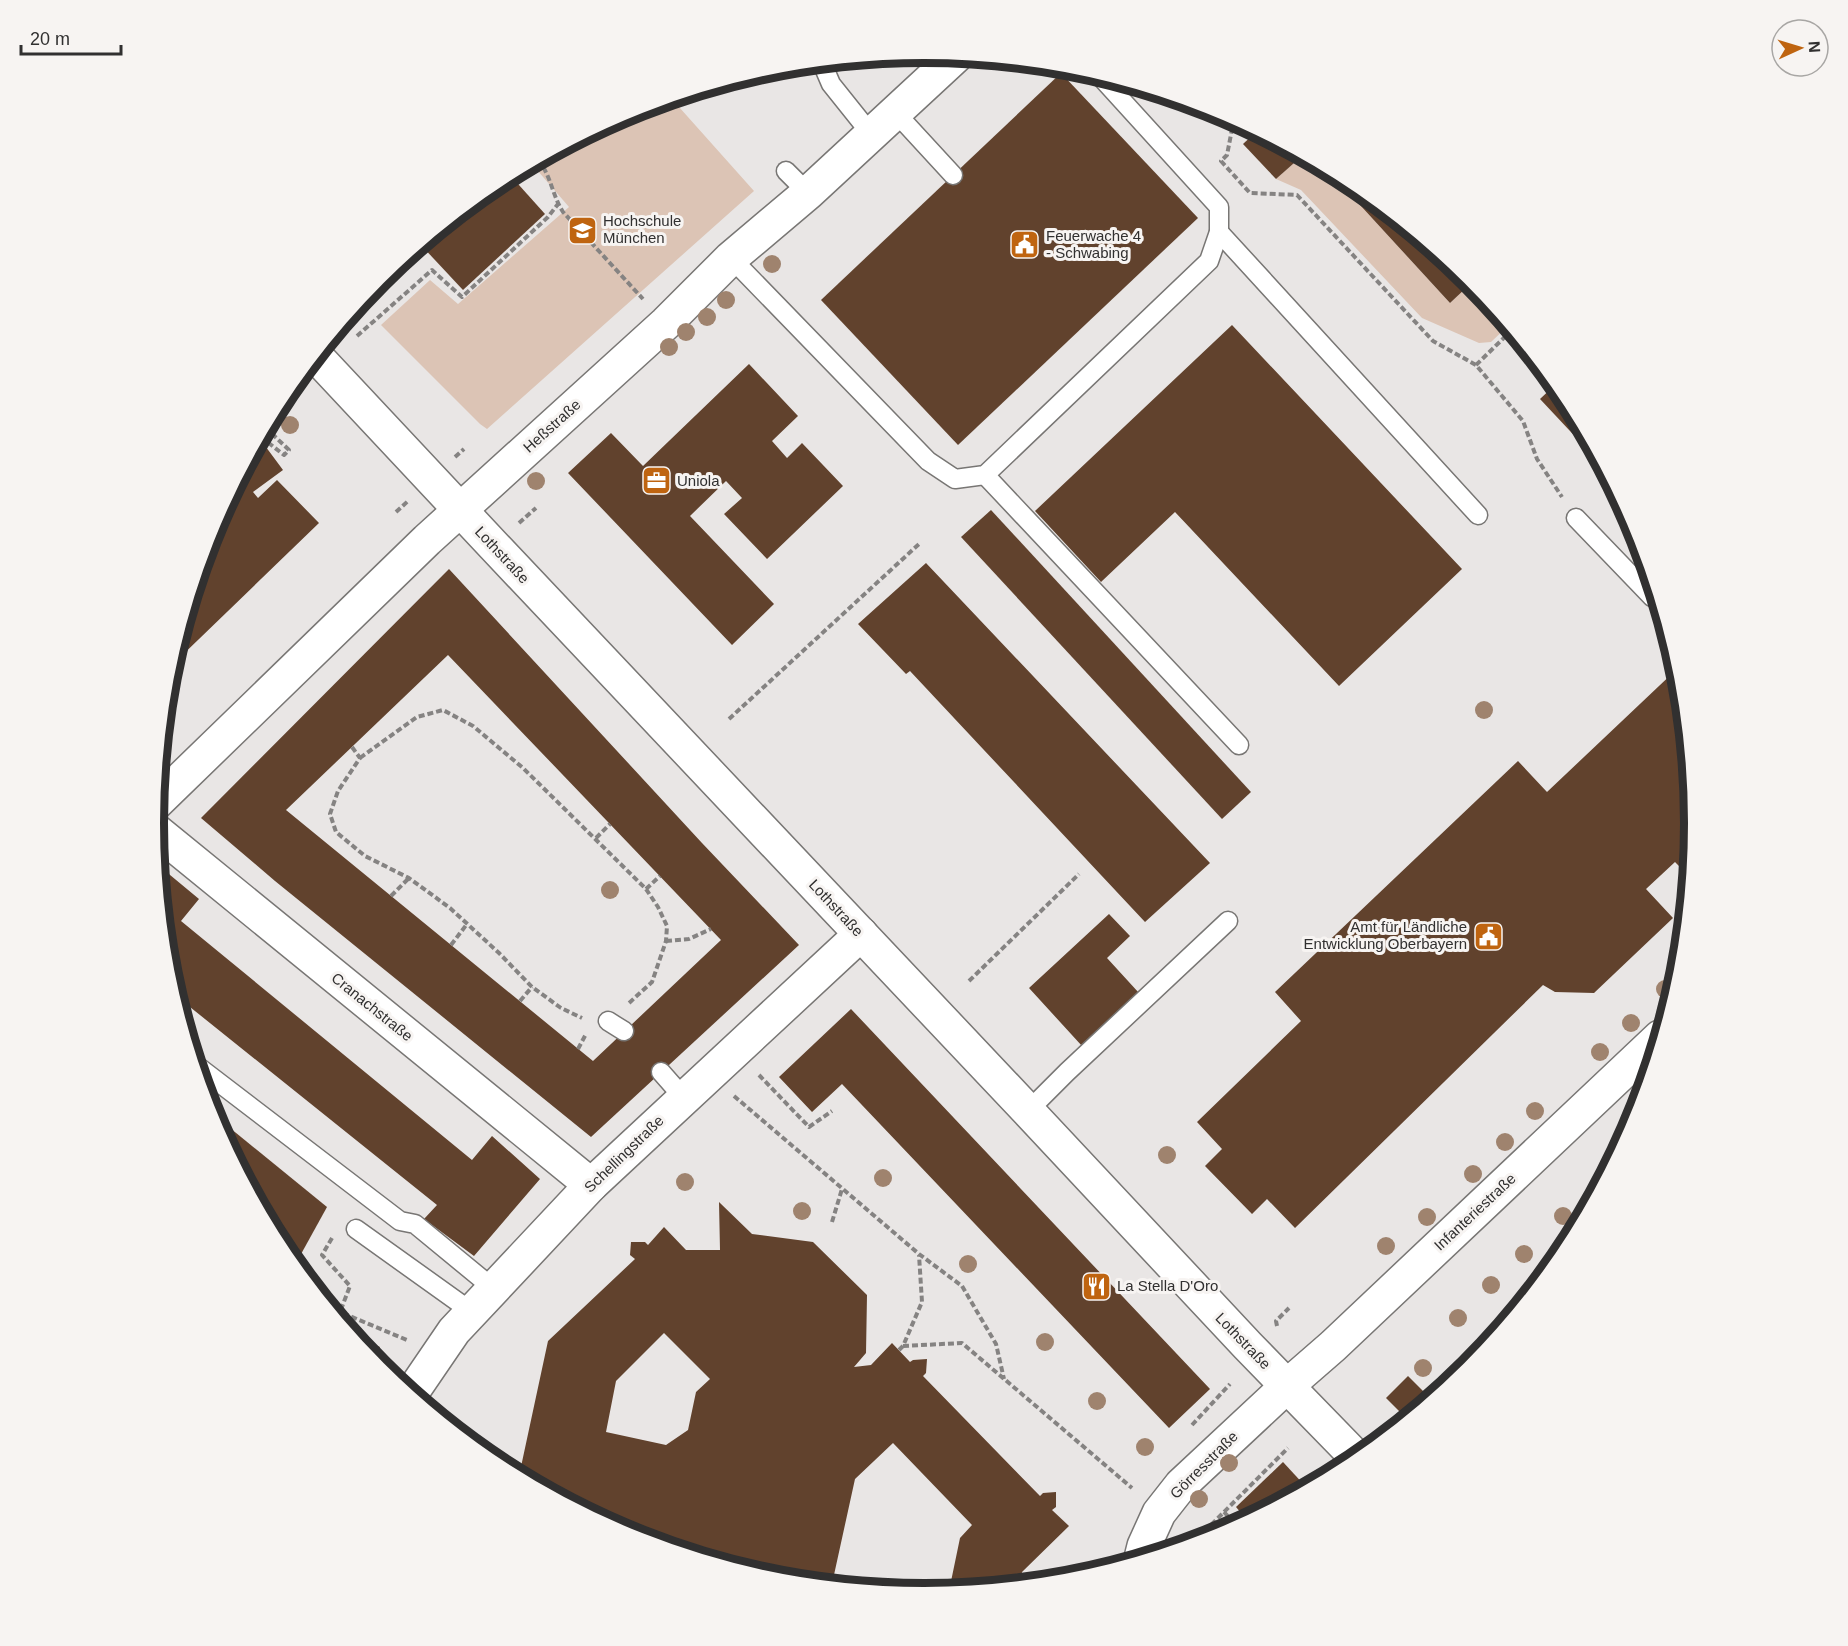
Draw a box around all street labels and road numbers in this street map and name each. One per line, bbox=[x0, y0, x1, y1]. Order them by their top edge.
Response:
street label: Heßstraße bbox=[520, 396, 584, 456]
street label: Lothstraße bbox=[472, 523, 533, 587]
street label: Lothstraße bbox=[806, 876, 867, 940]
street label: Cranachstraße bbox=[328, 969, 416, 1044]
street label: Schellingstraße bbox=[581, 1112, 667, 1196]
street label: Infanteriestraße bbox=[1430, 1170, 1519, 1254]
street label: Lothstraße bbox=[1212, 1309, 1274, 1372]
street label: Görresstraße bbox=[1166, 1427, 1241, 1502]

